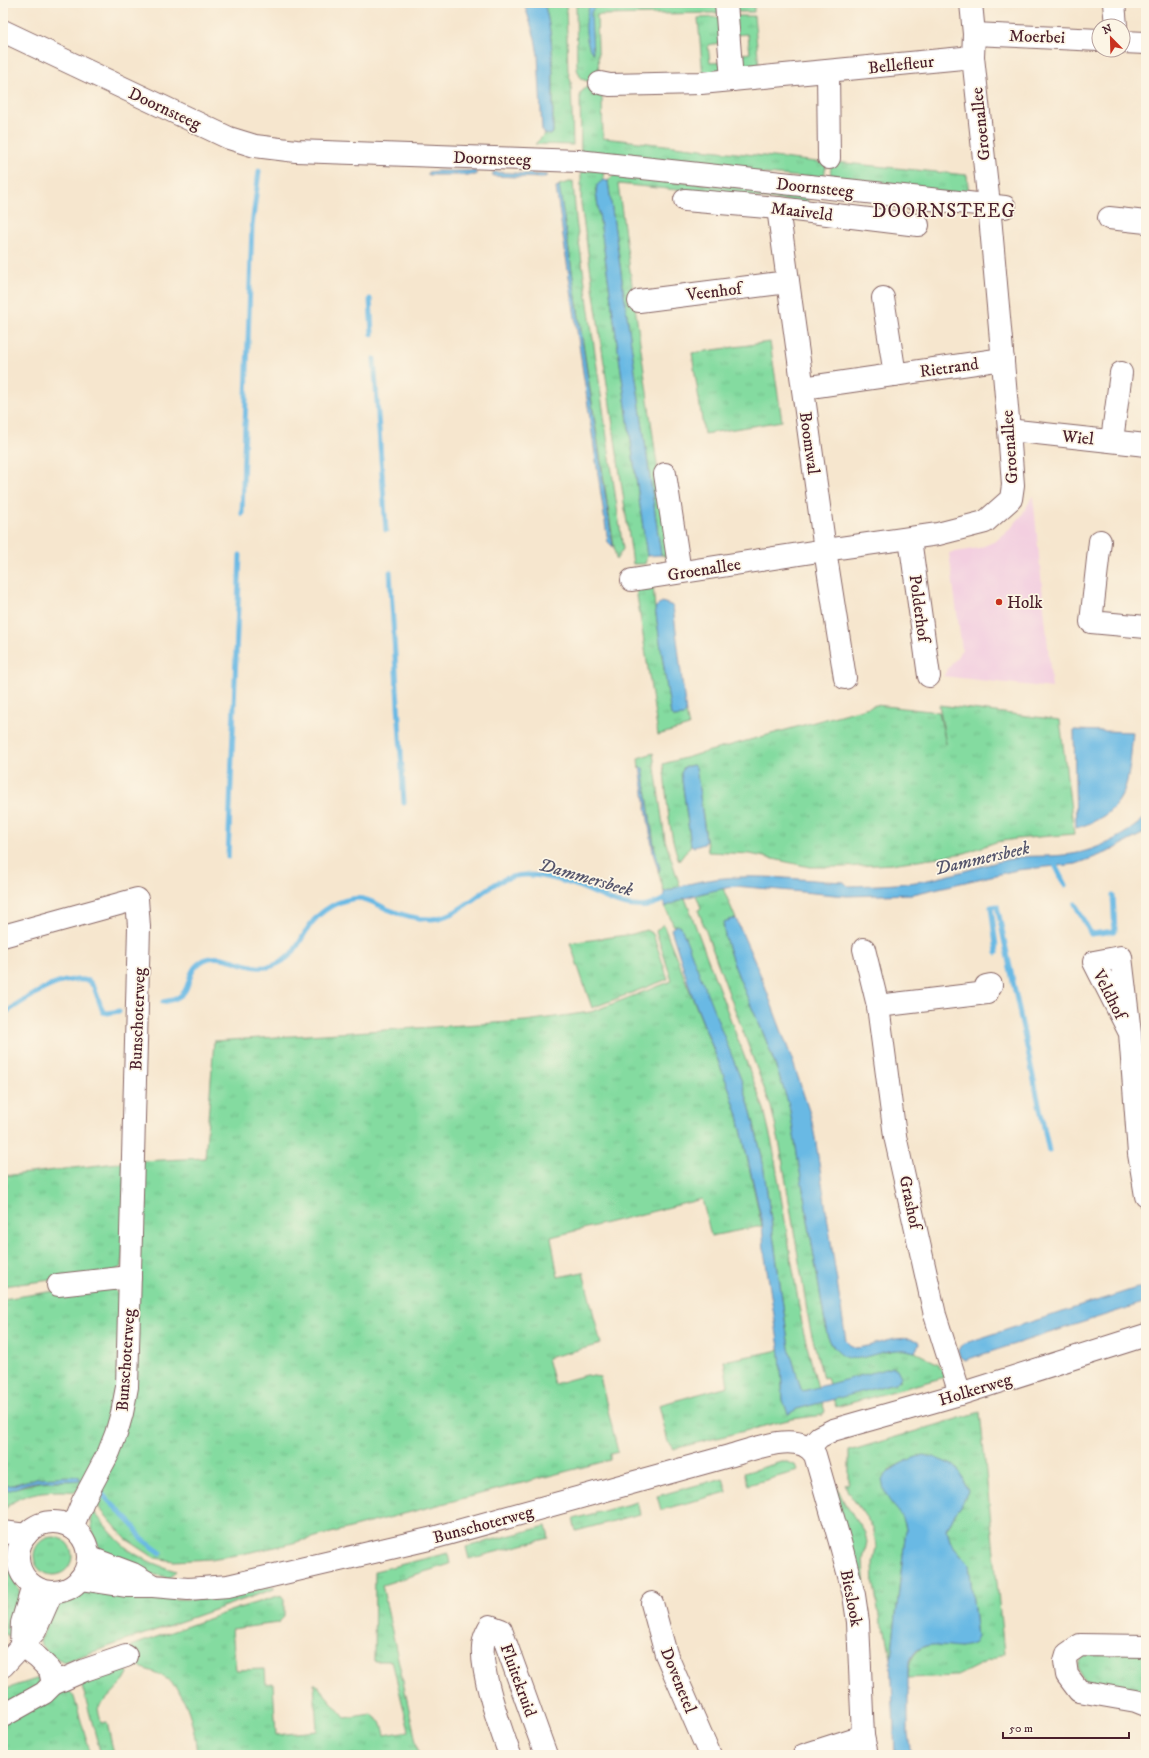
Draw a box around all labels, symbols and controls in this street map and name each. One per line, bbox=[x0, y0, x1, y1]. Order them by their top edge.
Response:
north arrow bbox=[1091, 18, 1131, 58]
text: N bbox=[1101, 22, 1114, 38]
street label: Moerbei bbox=[1008, 25, 1065, 49]
street label: Bellefleur bbox=[867, 51, 936, 79]
street label: Doornsteeg bbox=[125, 82, 205, 136]
street label: Groenallee bbox=[966, 86, 996, 162]
street label: Doornsteeg bbox=[453, 147, 532, 171]
street label: Doornsteeg bbox=[775, 173, 855, 203]
street label: Maaiveld bbox=[770, 197, 835, 227]
district label: DOORNSTEEG bbox=[872, 200, 1016, 223]
street label: Veenhof bbox=[684, 277, 745, 306]
street label: Rietrand bbox=[918, 353, 980, 383]
street label: Groenallee bbox=[996, 409, 1024, 485]
street label: Boomwal bbox=[794, 410, 824, 476]
street label: Wiel bbox=[1060, 425, 1095, 451]
street label: Groenallee bbox=[666, 553, 742, 587]
street label: Polderhof bbox=[903, 573, 935, 645]
place label: Holk bbox=[1007, 592, 1043, 614]
marker: Holk bbox=[994, 597, 1004, 607]
water label: Dammersbeek bbox=[932, 837, 1032, 881]
water label: Dammersbeek bbox=[536, 854, 636, 902]
street label: Veldhof bbox=[1087, 965, 1132, 1025]
street label: Bunschoterweg bbox=[125, 966, 151, 1071]
street label: Grashof bbox=[894, 1174, 927, 1233]
street label: Bunschoterweg bbox=[111, 1307, 141, 1412]
street label: Holkerweg bbox=[936, 1368, 1015, 1411]
street label: Bunschoterweg bbox=[431, 1501, 537, 1549]
street label: Bieslook bbox=[835, 1568, 867, 1629]
street label: Fluitekruid bbox=[495, 1641, 542, 1720]
street label: Dovenetel bbox=[655, 1644, 701, 1716]
scale bar bbox=[1003, 1714, 1129, 1740]
text: 50 m bbox=[1009, 1721, 1033, 1736]

